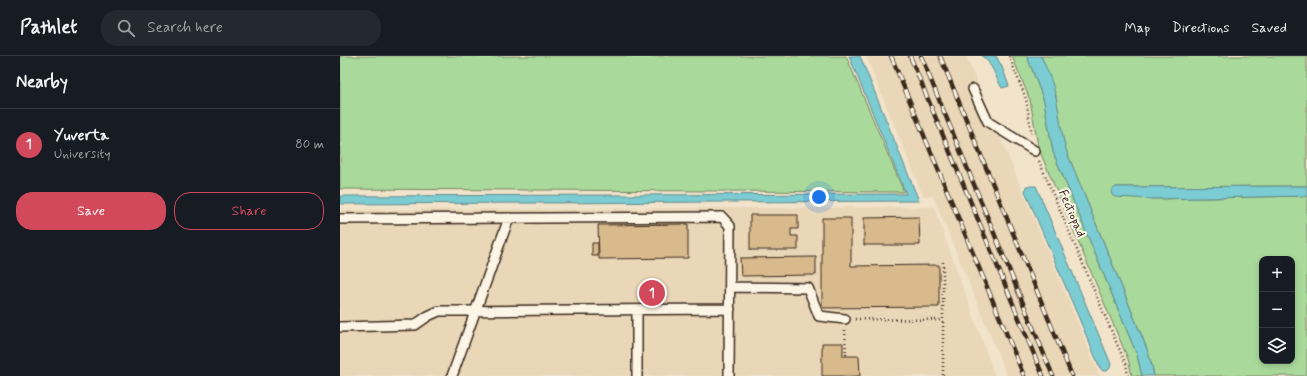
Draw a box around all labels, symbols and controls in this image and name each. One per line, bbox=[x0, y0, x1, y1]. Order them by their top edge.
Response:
search box bbox=[101, 10, 381, 46]
text: Pathlet bbox=[20, 15, 77, 40]
icon: search bbox=[115, 17, 137, 39]
text: Search here bbox=[147, 18, 223, 38]
text: Map bbox=[1124, 19, 1150, 37]
text: Directions bbox=[1172, 19, 1230, 37]
text: Saved bbox=[1252, 19, 1287, 37]
text: Nearby bbox=[16, 71, 68, 93]
text: Yuverta bbox=[54, 126, 109, 146]
text: 1 bbox=[26, 136, 32, 153]
text: 80 m bbox=[295, 136, 324, 153]
text: University bbox=[54, 146, 110, 163]
your location bbox=[809, 187, 829, 207]
street label: Fectiopad bbox=[1054, 187, 1089, 240]
button: Save bbox=[16, 192, 166, 230]
button: Share bbox=[174, 192, 324, 230]
map controls bbox=[1259, 256, 1295, 364]
button: + bbox=[1259, 256, 1295, 292]
pin: 1 bbox=[639, 278, 665, 308]
button: − bbox=[1259, 292, 1295, 328]
button: layers bbox=[1259, 328, 1295, 364]

